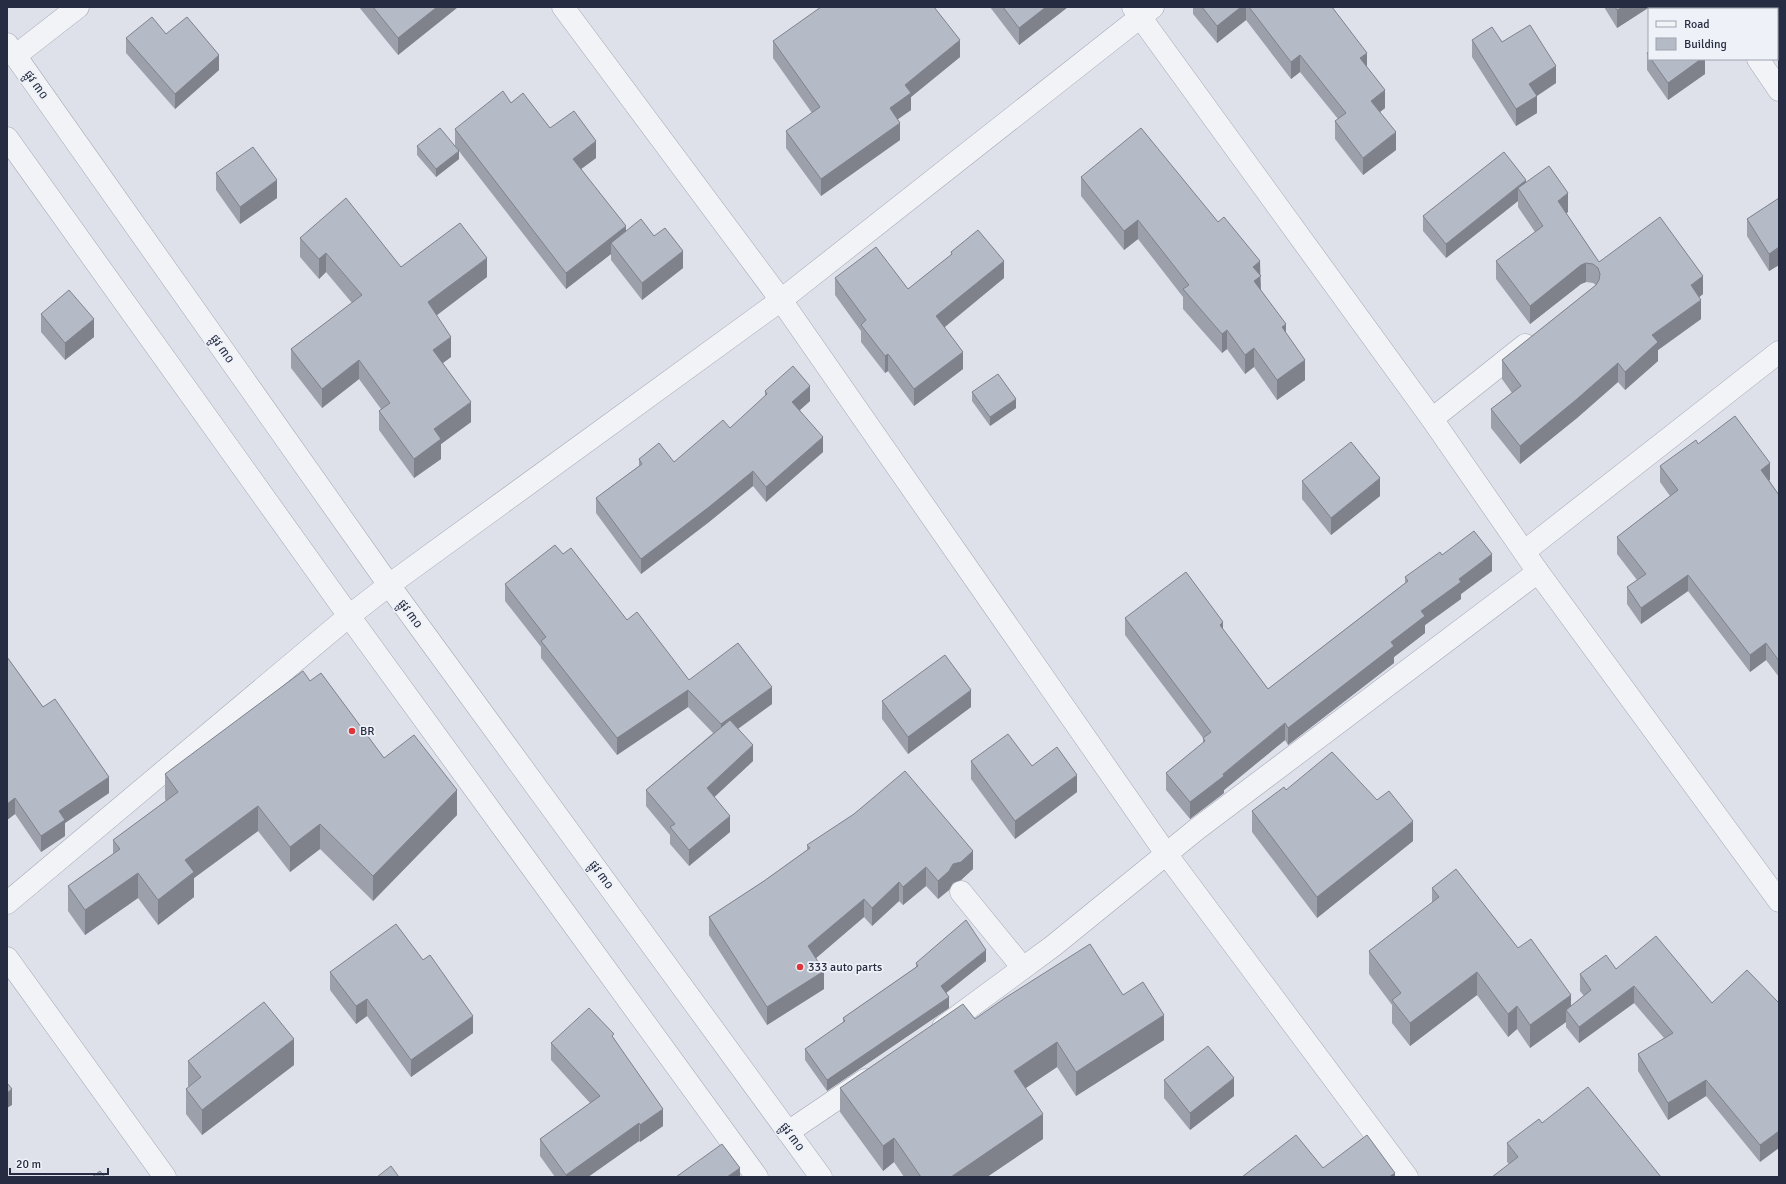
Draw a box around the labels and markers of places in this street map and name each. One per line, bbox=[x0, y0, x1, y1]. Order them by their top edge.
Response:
place label: BR bbox=[360, 724, 374, 739]
marker: BR bbox=[347, 726, 357, 736]
place label: 333 auto parts bbox=[808, 960, 882, 975]
marker: 333 auto parts bbox=[795, 962, 805, 972]

